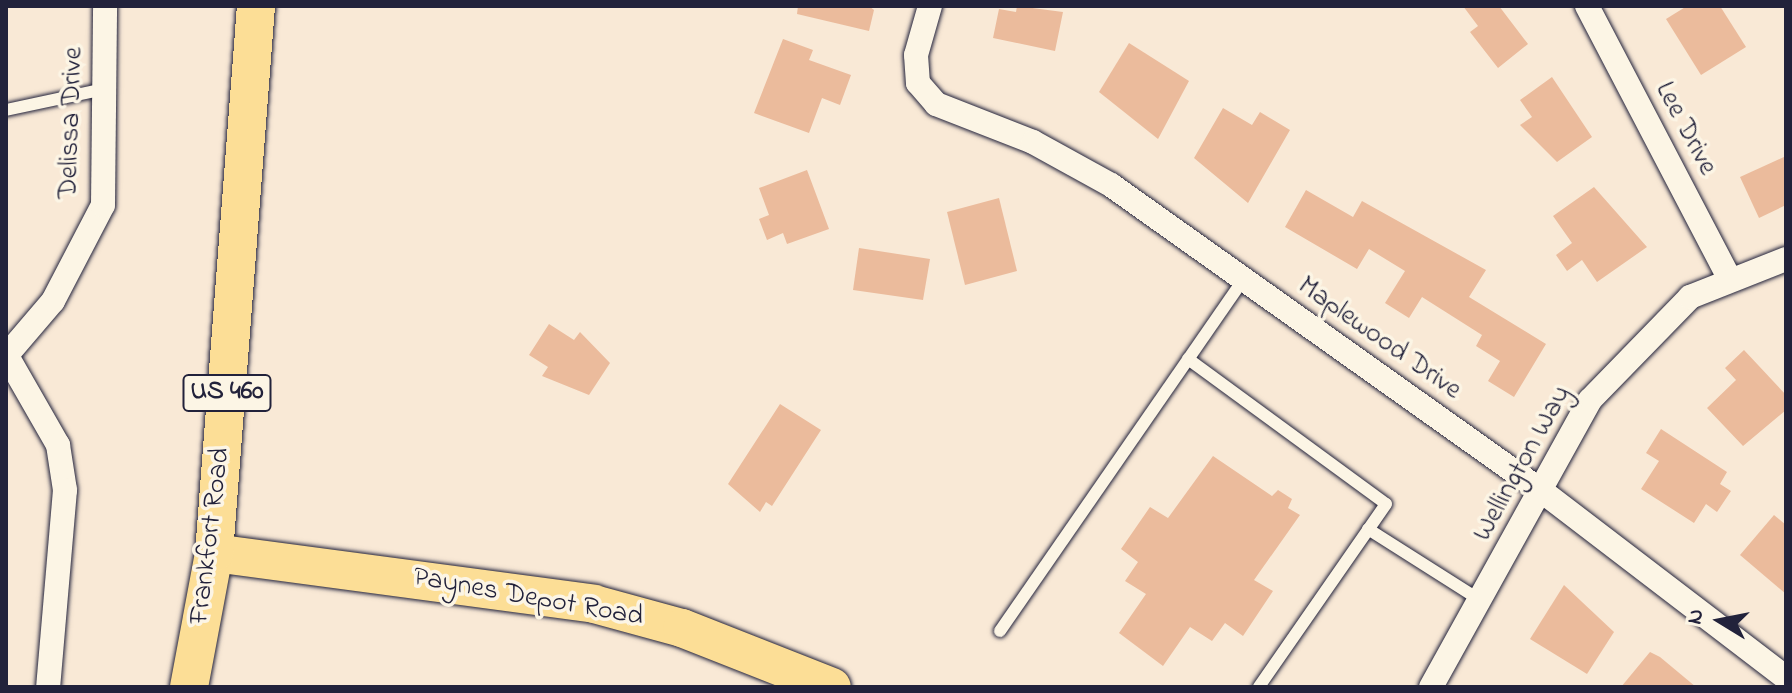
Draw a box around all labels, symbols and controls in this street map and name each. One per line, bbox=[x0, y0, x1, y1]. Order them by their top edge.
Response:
street label: Delissa Drive bbox=[53, 46, 91, 200]
street label: Lee Drive bbox=[1646, 77, 1724, 181]
street label: Maplewood Drive bbox=[1291, 270, 1467, 408]
road number: US 460 bbox=[181, 371, 273, 415]
street label: Wellington Way bbox=[1467, 381, 1579, 547]
street label: Frankfort Road bbox=[184, 446, 238, 626]
street label: Paynes Depot Road bbox=[410, 561, 646, 635]
north arrow bbox=[1680, 581, 1760, 661]
text: N bbox=[1679, 607, 1713, 627]

